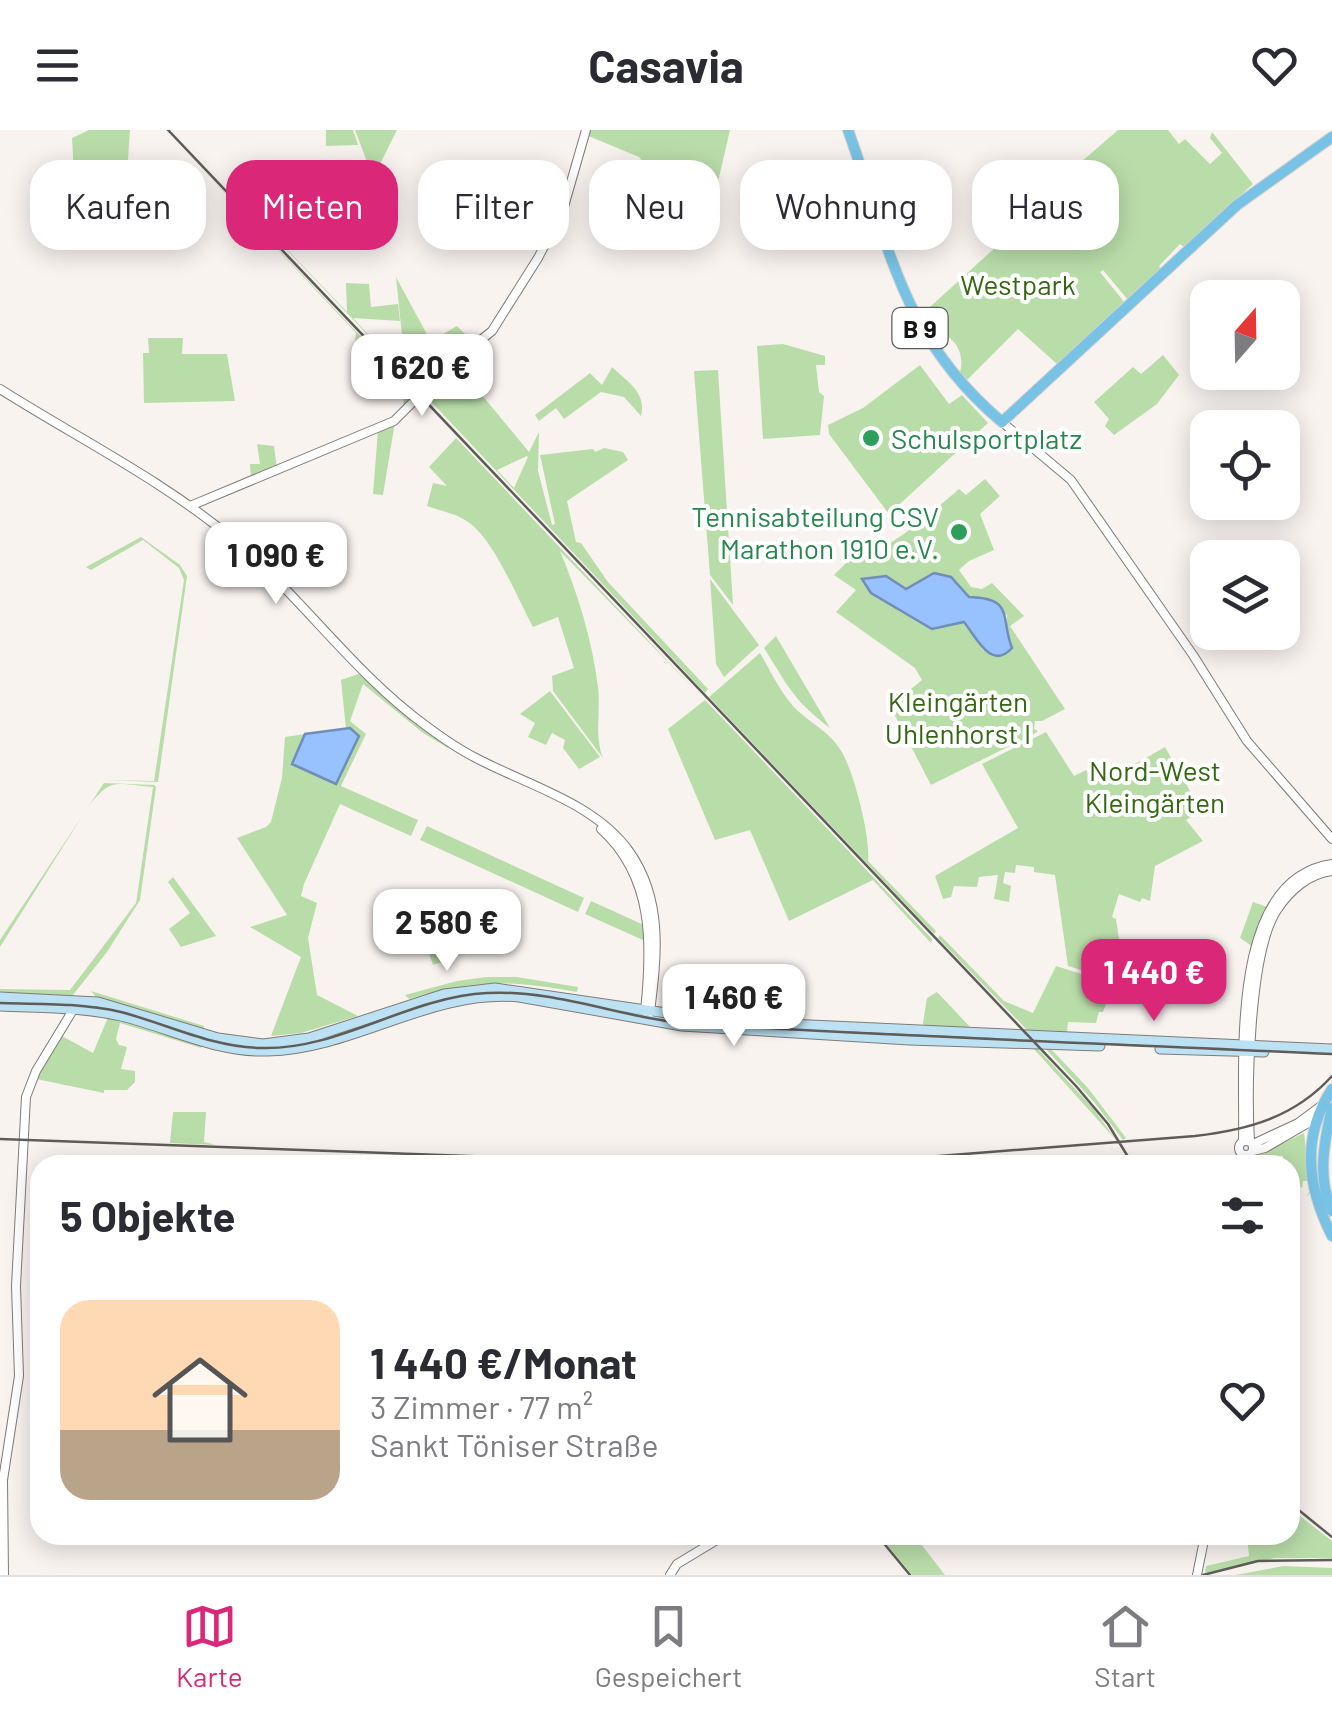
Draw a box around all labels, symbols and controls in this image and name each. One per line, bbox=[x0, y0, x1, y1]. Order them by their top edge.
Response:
icon: menu bbox=[30, 38, 85, 93]
text: Casavia bbox=[588, 38, 744, 92]
icon: heart bbox=[1247, 38, 1302, 93]
chip: Kaufen bbox=[30, 160, 206, 250]
chip: Mieten bbox=[226, 160, 398, 250]
chip: Filter bbox=[418, 160, 569, 250]
chip: Neu bbox=[589, 160, 720, 250]
chip: Wohnung bbox=[740, 160, 952, 250]
chip: Haus bbox=[972, 160, 1119, 250]
park label: Westpark bbox=[960, 267, 1076, 301]
north arrow bbox=[1190, 280, 1300, 390]
map controls bbox=[1190, 280, 1300, 650]
road number: B 9 bbox=[892, 308, 948, 348]
pin: 1 620 € bbox=[330, 334, 514, 419]
text: 1 620 € bbox=[373, 347, 471, 385]
button: locate bbox=[1190, 410, 1300, 520]
place label: Schulsportplatz bbox=[891, 421, 1082, 455]
marker: Schulsportplatz bbox=[860, 427, 882, 449]
place label: Tennisabteilung CSV Marathon 1910 e.V. bbox=[691, 499, 939, 565]
marker: Tennisabteilung CSV Marathon 1910 e.V. bbox=[948, 521, 970, 543]
pin: 1 090 € bbox=[184, 522, 368, 607]
text: 1 090 € bbox=[227, 535, 325, 573]
button: layers bbox=[1190, 540, 1300, 650]
park label: Kleingärten Uhlenhorst I bbox=[885, 684, 1031, 750]
park label: Nord-West Kleingärten bbox=[1085, 753, 1225, 819]
pin: 2 580 € bbox=[355, 889, 539, 974]
text: 2 580 € bbox=[395, 902, 499, 940]
pin: 1 440 € bbox=[1062, 939, 1246, 1024]
text: 1 440 € bbox=[1103, 952, 1205, 990]
pin: 1 460 € bbox=[642, 964, 826, 1049]
text: 1 460 € bbox=[684, 977, 784, 1015]
icon: filters bbox=[1215, 1188, 1270, 1243]
text: 5 Objekte bbox=[60, 1190, 235, 1240]
text: 1 440 €/Monat bbox=[370, 1337, 637, 1387]
icon: home bbox=[140, 1340, 260, 1460]
icon: heart bbox=[1215, 1373, 1270, 1428]
text: 3 Zimmer · 77 m² bbox=[370, 1387, 593, 1425]
text: Sankt Töniser Straße bbox=[370, 1425, 658, 1463]
tab: Karte bbox=[176, 1599, 243, 1693]
tab: Gespeichert bbox=[595, 1599, 742, 1693]
tab: Start bbox=[1094, 1599, 1156, 1693]

